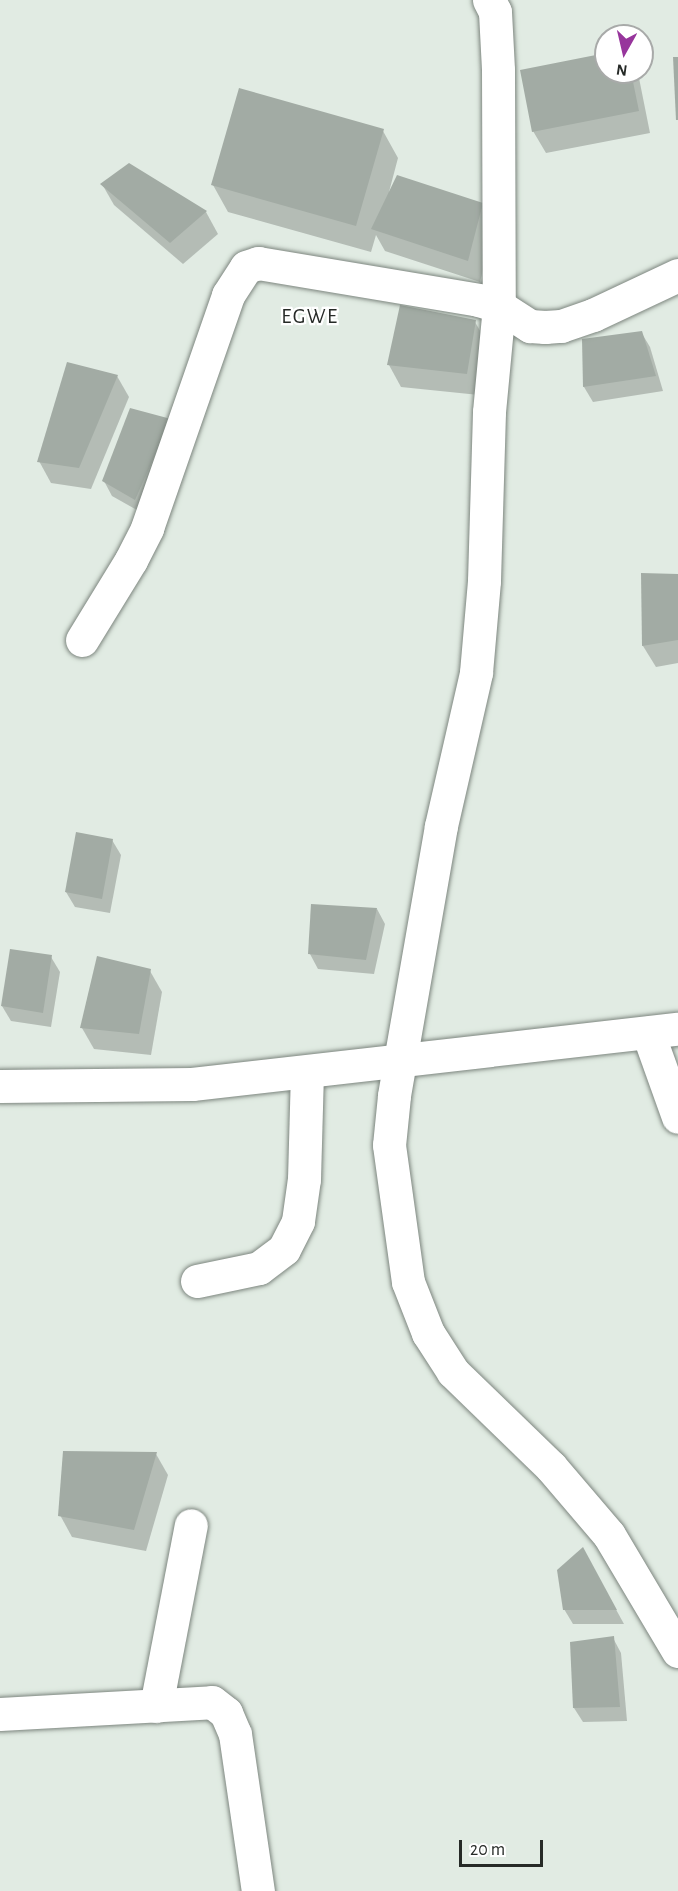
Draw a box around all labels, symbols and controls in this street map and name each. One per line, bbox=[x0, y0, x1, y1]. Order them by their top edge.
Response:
north arrow bbox=[594, 24, 654, 84]
text: N bbox=[615, 61, 628, 79]
district label: EGWE bbox=[281, 304, 339, 330]
scale bar bbox=[462, 1828, 546, 1866]
text: 20 m bbox=[470, 1841, 505, 1859]

